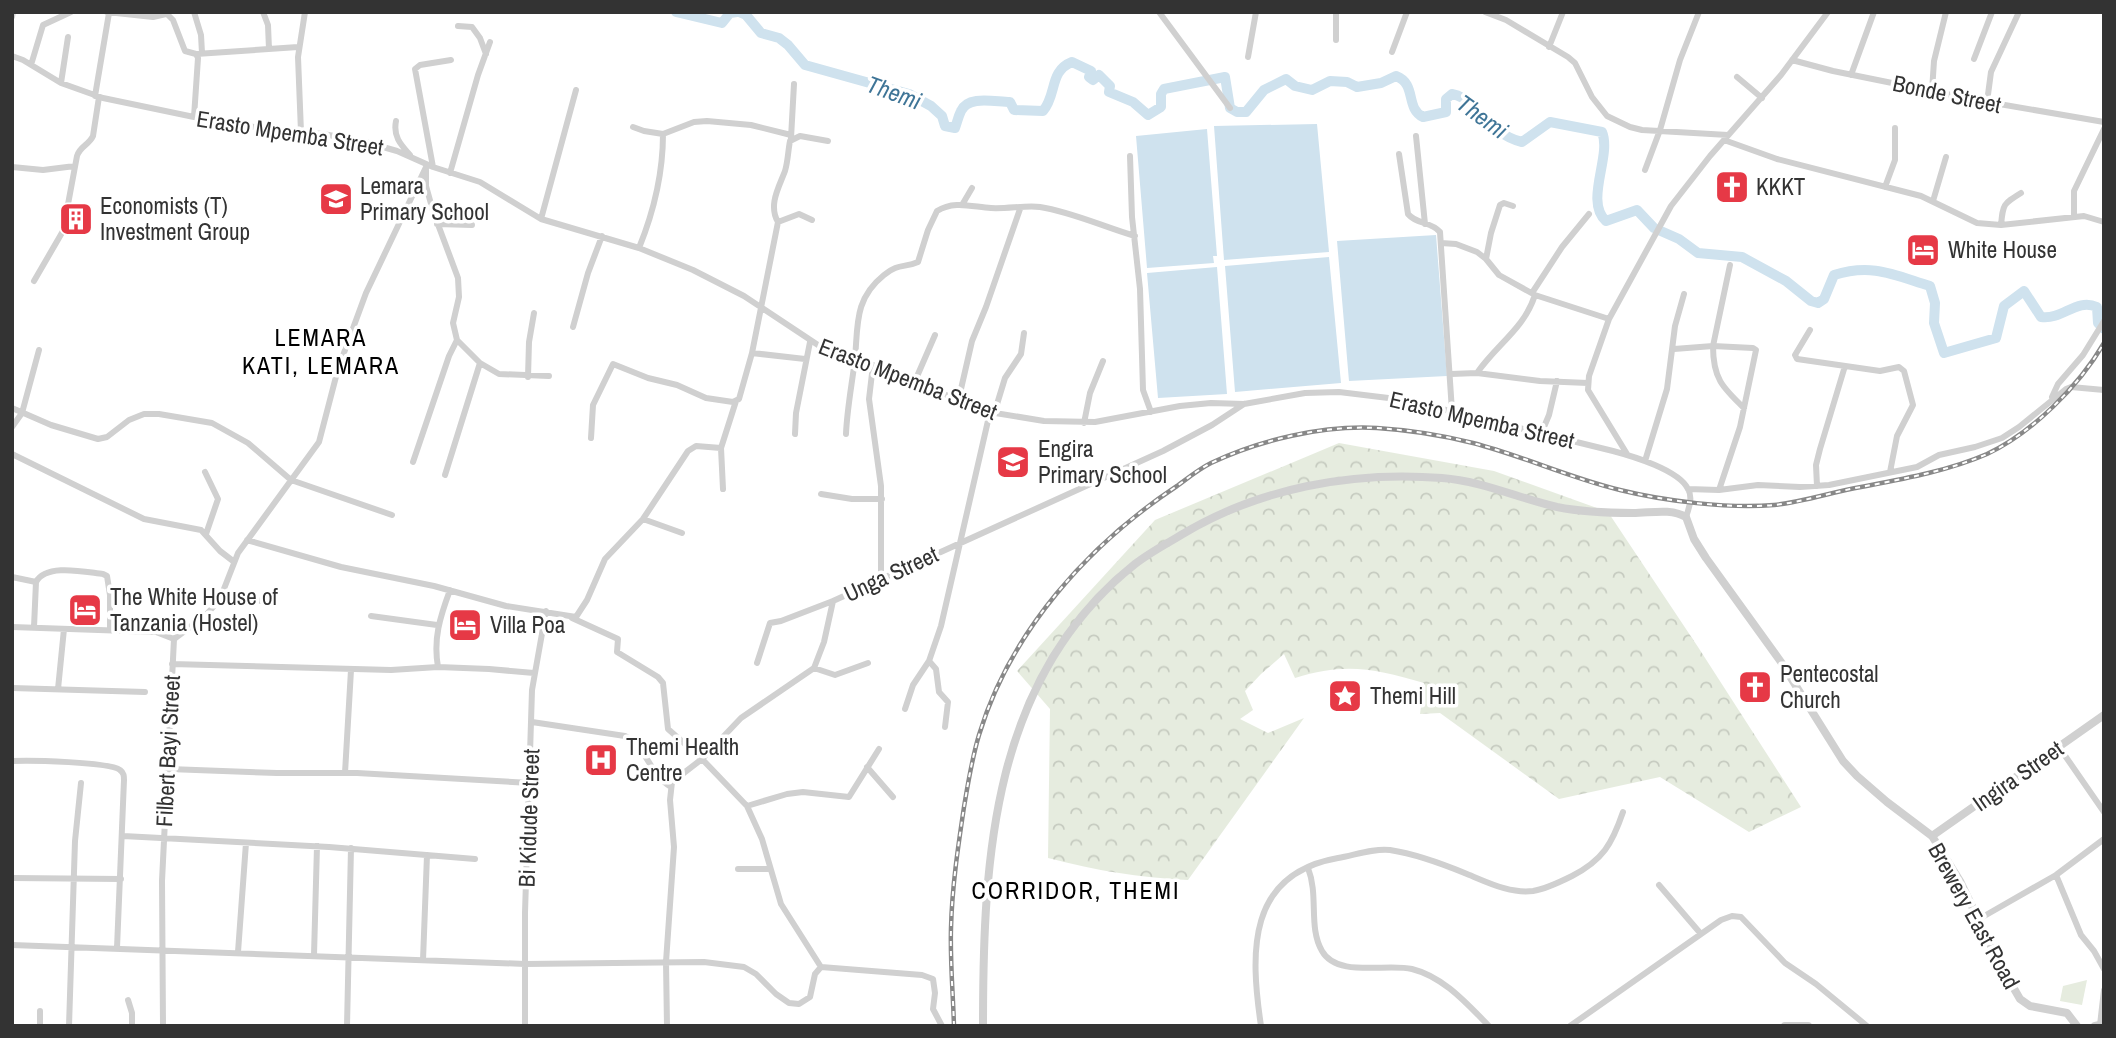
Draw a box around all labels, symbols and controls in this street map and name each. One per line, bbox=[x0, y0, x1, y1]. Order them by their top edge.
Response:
water label: Themi bbox=[863, 67, 927, 117]
street label: Bonde Street bbox=[1890, 67, 2004, 120]
water label: Themi bbox=[1451, 87, 1515, 146]
street label: Erasto Mpemba Street bbox=[194, 102, 386, 163]
church icon: KKKT bbox=[1713, 168, 1751, 206]
place label: Lemara Primary School bbox=[360, 170, 489, 227]
place label: KKKT bbox=[1756, 171, 1806, 202]
school or university icon: Lemara Primary School bbox=[317, 180, 355, 218]
place label: Economists (T) Investment Group bbox=[100, 190, 250, 247]
building icon: Economists (T) Investment Group bbox=[57, 200, 95, 238]
hotel icon: White House bbox=[1904, 231, 1942, 269]
place label: White House bbox=[1948, 234, 2057, 265]
district label: LEMARA KATI, LEMARA bbox=[242, 321, 400, 381]
street label: Erasto Mpemba Street bbox=[815, 330, 1002, 427]
street label: Erasto Mpemba Street bbox=[1387, 383, 1578, 456]
place label: Engira Primary School bbox=[1038, 433, 1167, 490]
school or university icon: Engira Primary School bbox=[994, 443, 1032, 481]
street label: Unga Street bbox=[839, 538, 943, 609]
place label: The White House of Tanzania (Hostel) bbox=[110, 581, 278, 638]
hotel icon: The White House of Tanzania (Hostel) bbox=[66, 591, 104, 629]
hotel icon: Villa Poa bbox=[446, 606, 484, 644]
place label: Villa Poa bbox=[490, 609, 566, 640]
place label: Pentecostal Church bbox=[1780, 658, 1879, 715]
church icon: Pentecostal Church bbox=[1736, 668, 1774, 706]
street label: Filbert Bayi Street bbox=[148, 674, 187, 828]
place icon: Themi Hill bbox=[1326, 677, 1364, 715]
place label: Themi Hill bbox=[1370, 680, 1456, 711]
place label: Themi Health Centre bbox=[626, 731, 739, 788]
street label: Ingira Street bbox=[1966, 733, 2069, 818]
hospital icon: Themi Health Centre bbox=[582, 741, 620, 779]
street label: Bi Kidude Street bbox=[511, 748, 546, 888]
street label: Brewery East Road bbox=[1921, 837, 2027, 994]
district label: CORRIDOR, THEMI bbox=[972, 874, 1180, 906]

